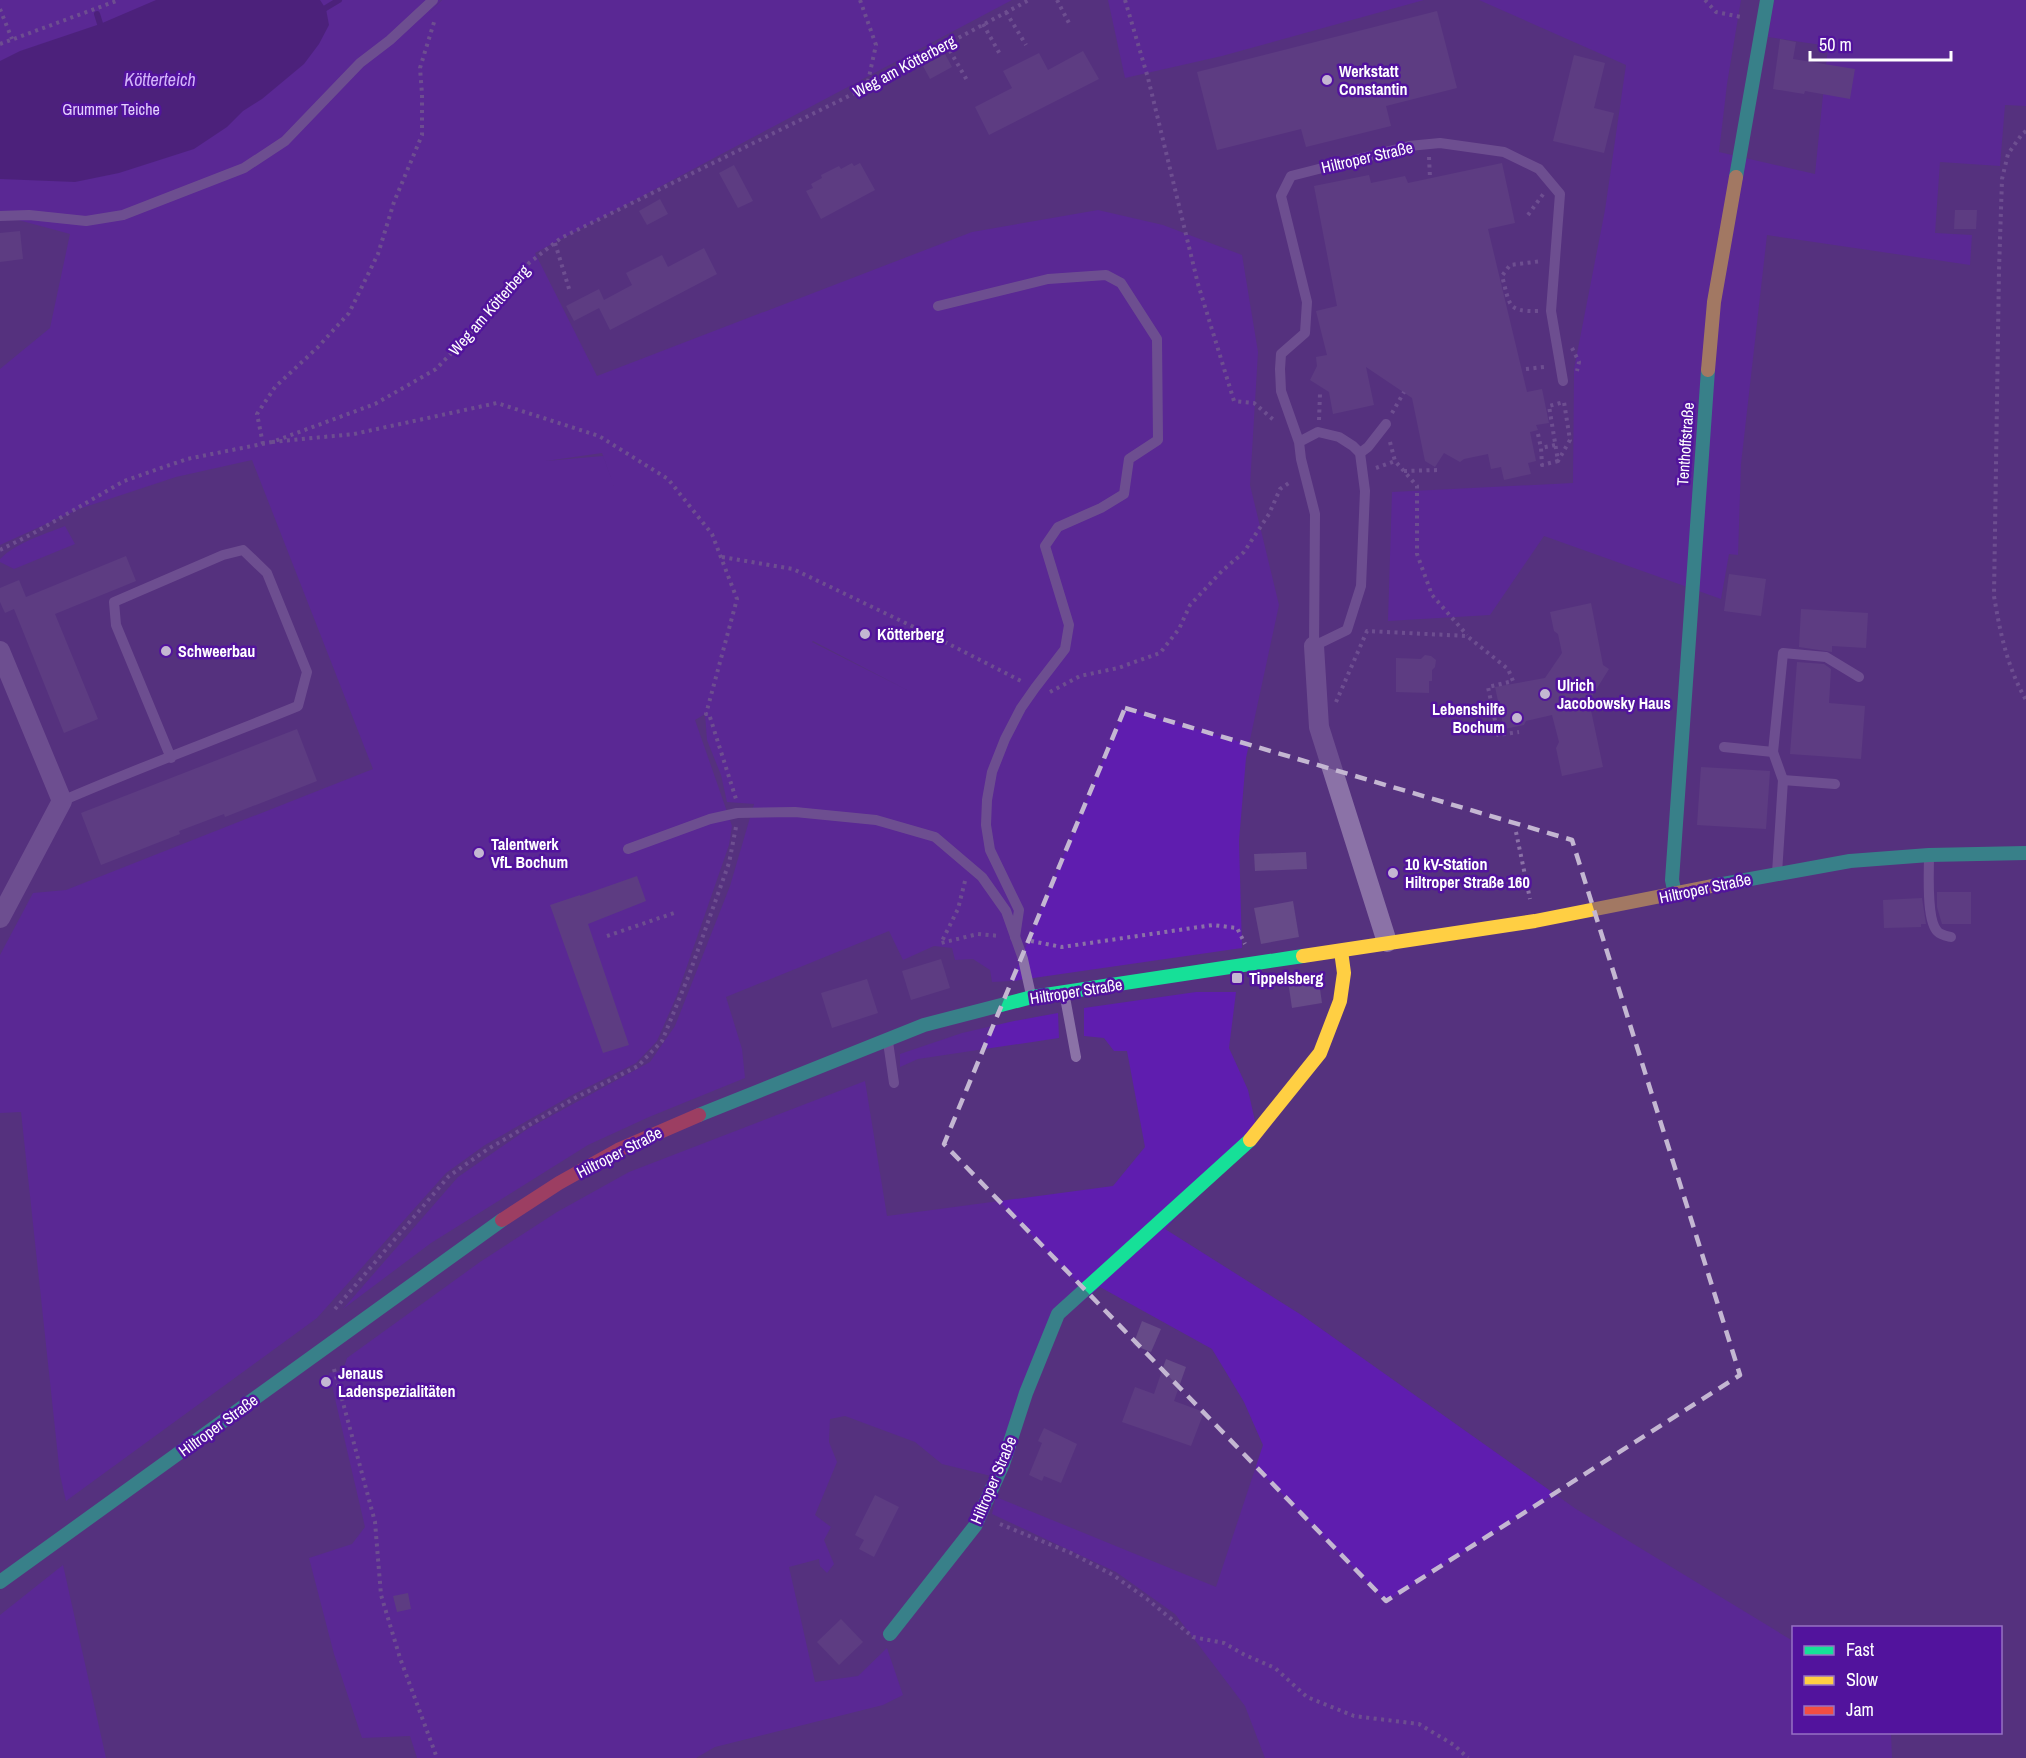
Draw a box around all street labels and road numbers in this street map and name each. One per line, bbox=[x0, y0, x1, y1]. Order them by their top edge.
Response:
street label: Weg am Kötterberg bbox=[849, 29, 960, 102]
street label: Hiltroper Straße bbox=[1319, 136, 1415, 178]
street label: Weg am Kötterberg bbox=[443, 259, 535, 360]
street label: Tenthoffstraße bbox=[1671, 402, 1699, 486]
street label: Hiltroper Straße bbox=[1657, 868, 1753, 908]
street label: Hiltroper Straße bbox=[1028, 973, 1124, 1009]
street label: Hiltroper Straße bbox=[572, 1121, 666, 1183]
street label: Hiltroper Straße bbox=[174, 1389, 262, 1461]
street label: Hiltroper Straße bbox=[965, 1433, 1021, 1527]

